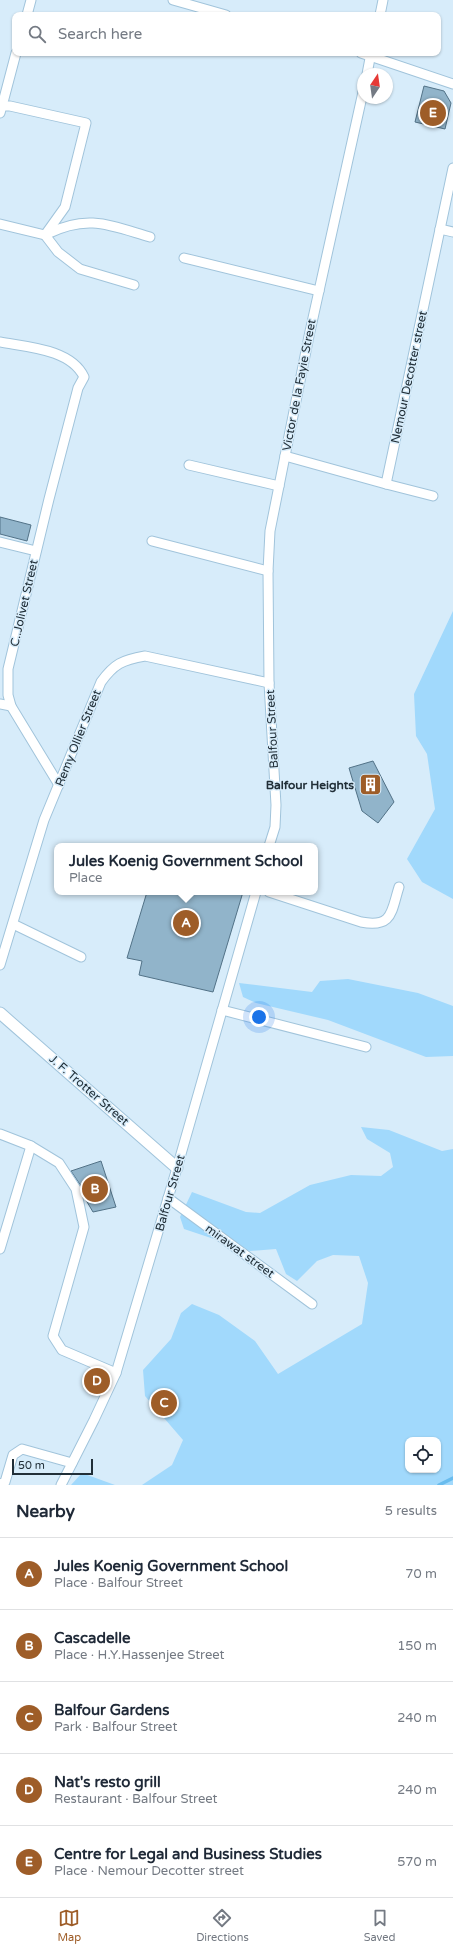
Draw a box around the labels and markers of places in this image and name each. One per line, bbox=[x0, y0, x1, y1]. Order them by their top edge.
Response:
pin: E bbox=[420, 98, 446, 128]
building icon: Balfour Heights bbox=[357, 772, 383, 798]
place label: Balfour Heights bbox=[266, 778, 354, 793]
pin: A bbox=[173, 908, 199, 938]
pin: B bbox=[82, 1174, 108, 1204]
pin: D bbox=[84, 1366, 110, 1396]
pin: C bbox=[151, 1388, 177, 1418]

